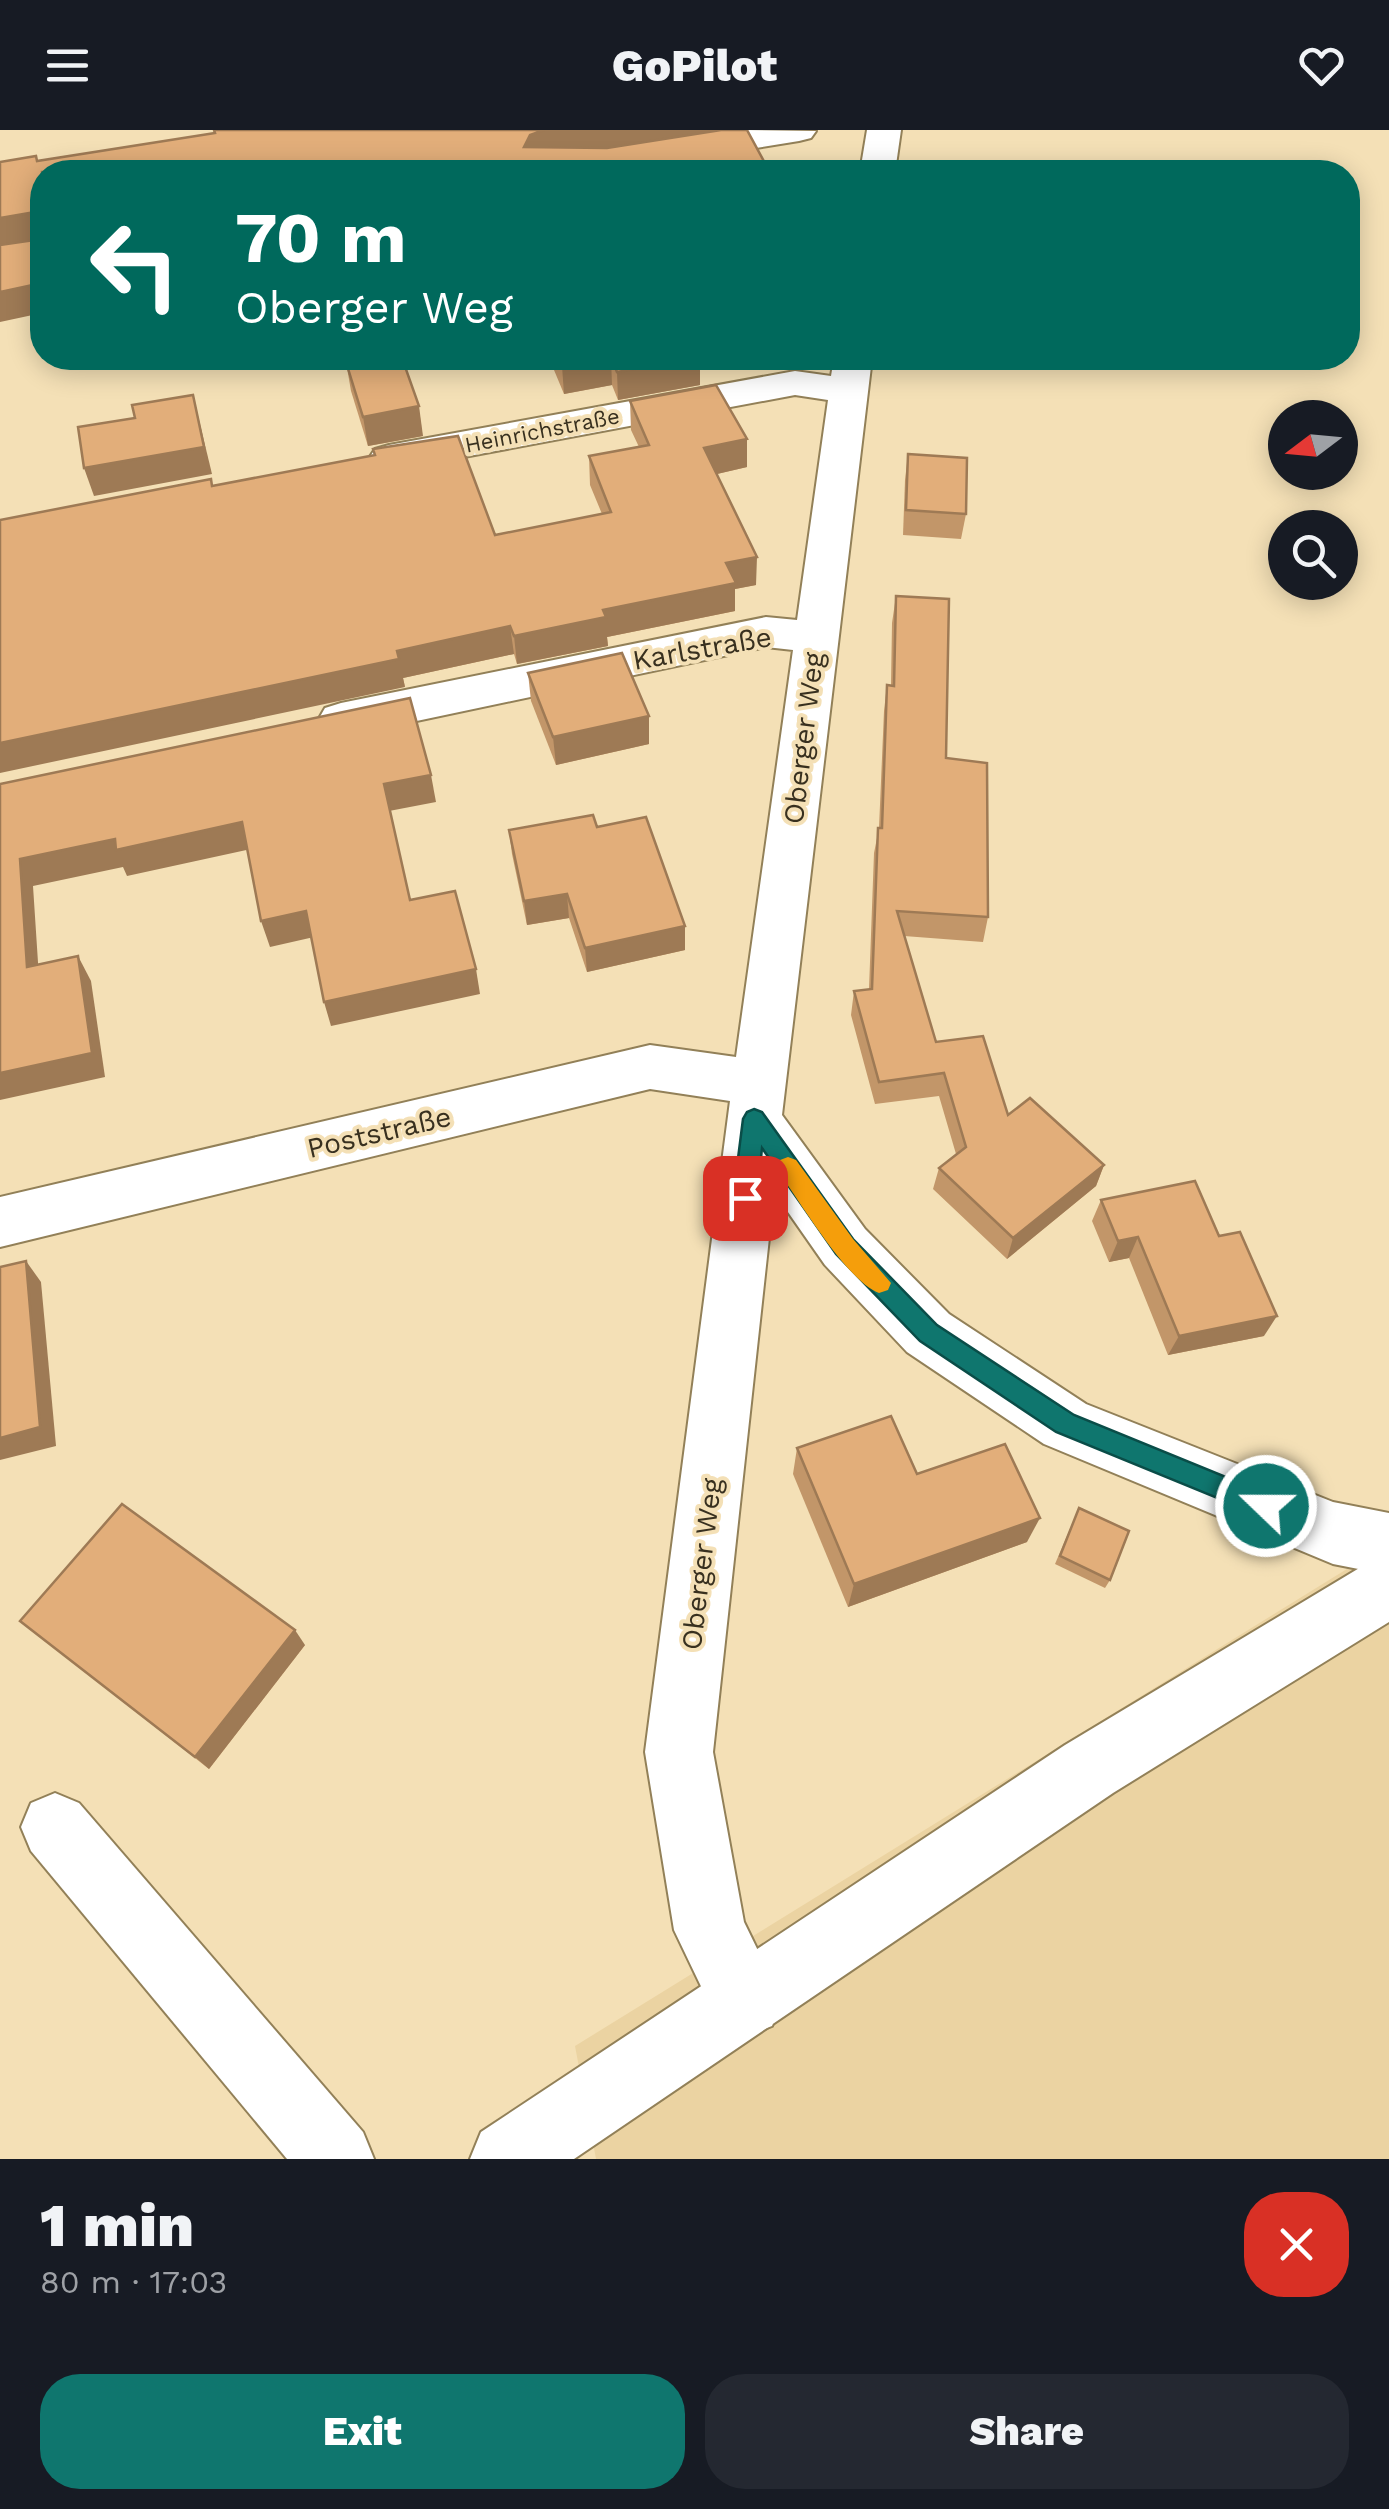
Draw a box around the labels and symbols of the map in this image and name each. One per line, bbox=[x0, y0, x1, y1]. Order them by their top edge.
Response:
north arrow bbox=[1268, 400, 1358, 490]
street label: Heinrichstraße bbox=[463, 403, 622, 458]
street label: Karlstraße bbox=[630, 620, 774, 677]
street label: Oberger Weg bbox=[777, 650, 830, 826]
street label: Poststraße bbox=[304, 1100, 454, 1165]
pin bbox=[703, 1156, 788, 1241]
position arrow bbox=[1214, 1454, 1318, 1558]
street label: Oberger Weg bbox=[675, 1476, 728, 1652]

